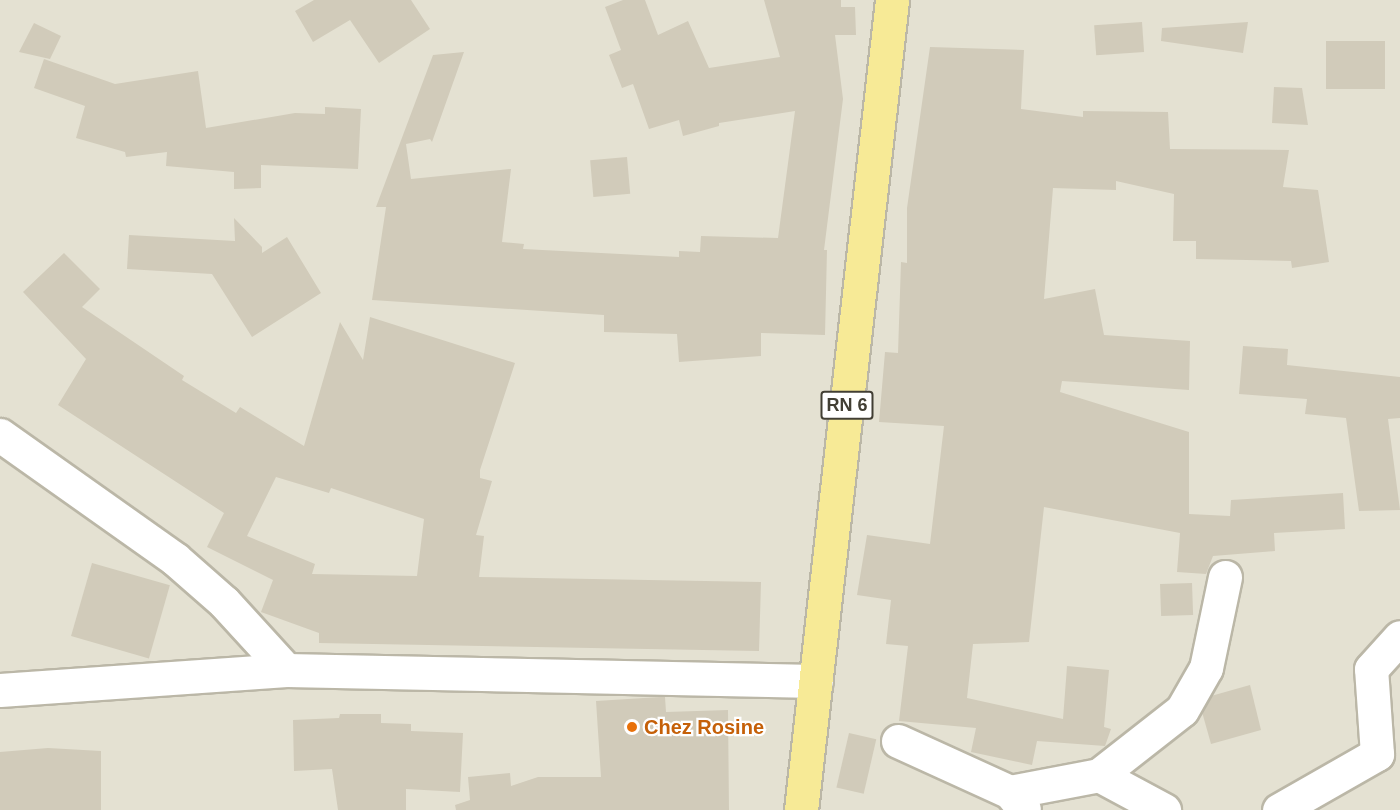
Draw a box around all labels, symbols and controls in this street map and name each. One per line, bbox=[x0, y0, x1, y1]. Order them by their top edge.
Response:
road number: RN 6 bbox=[820, 390, 874, 420]
place label: Chez Rosine bbox=[644, 715, 764, 739]
marker: Chez Rosine bbox=[625, 720, 639, 734]

